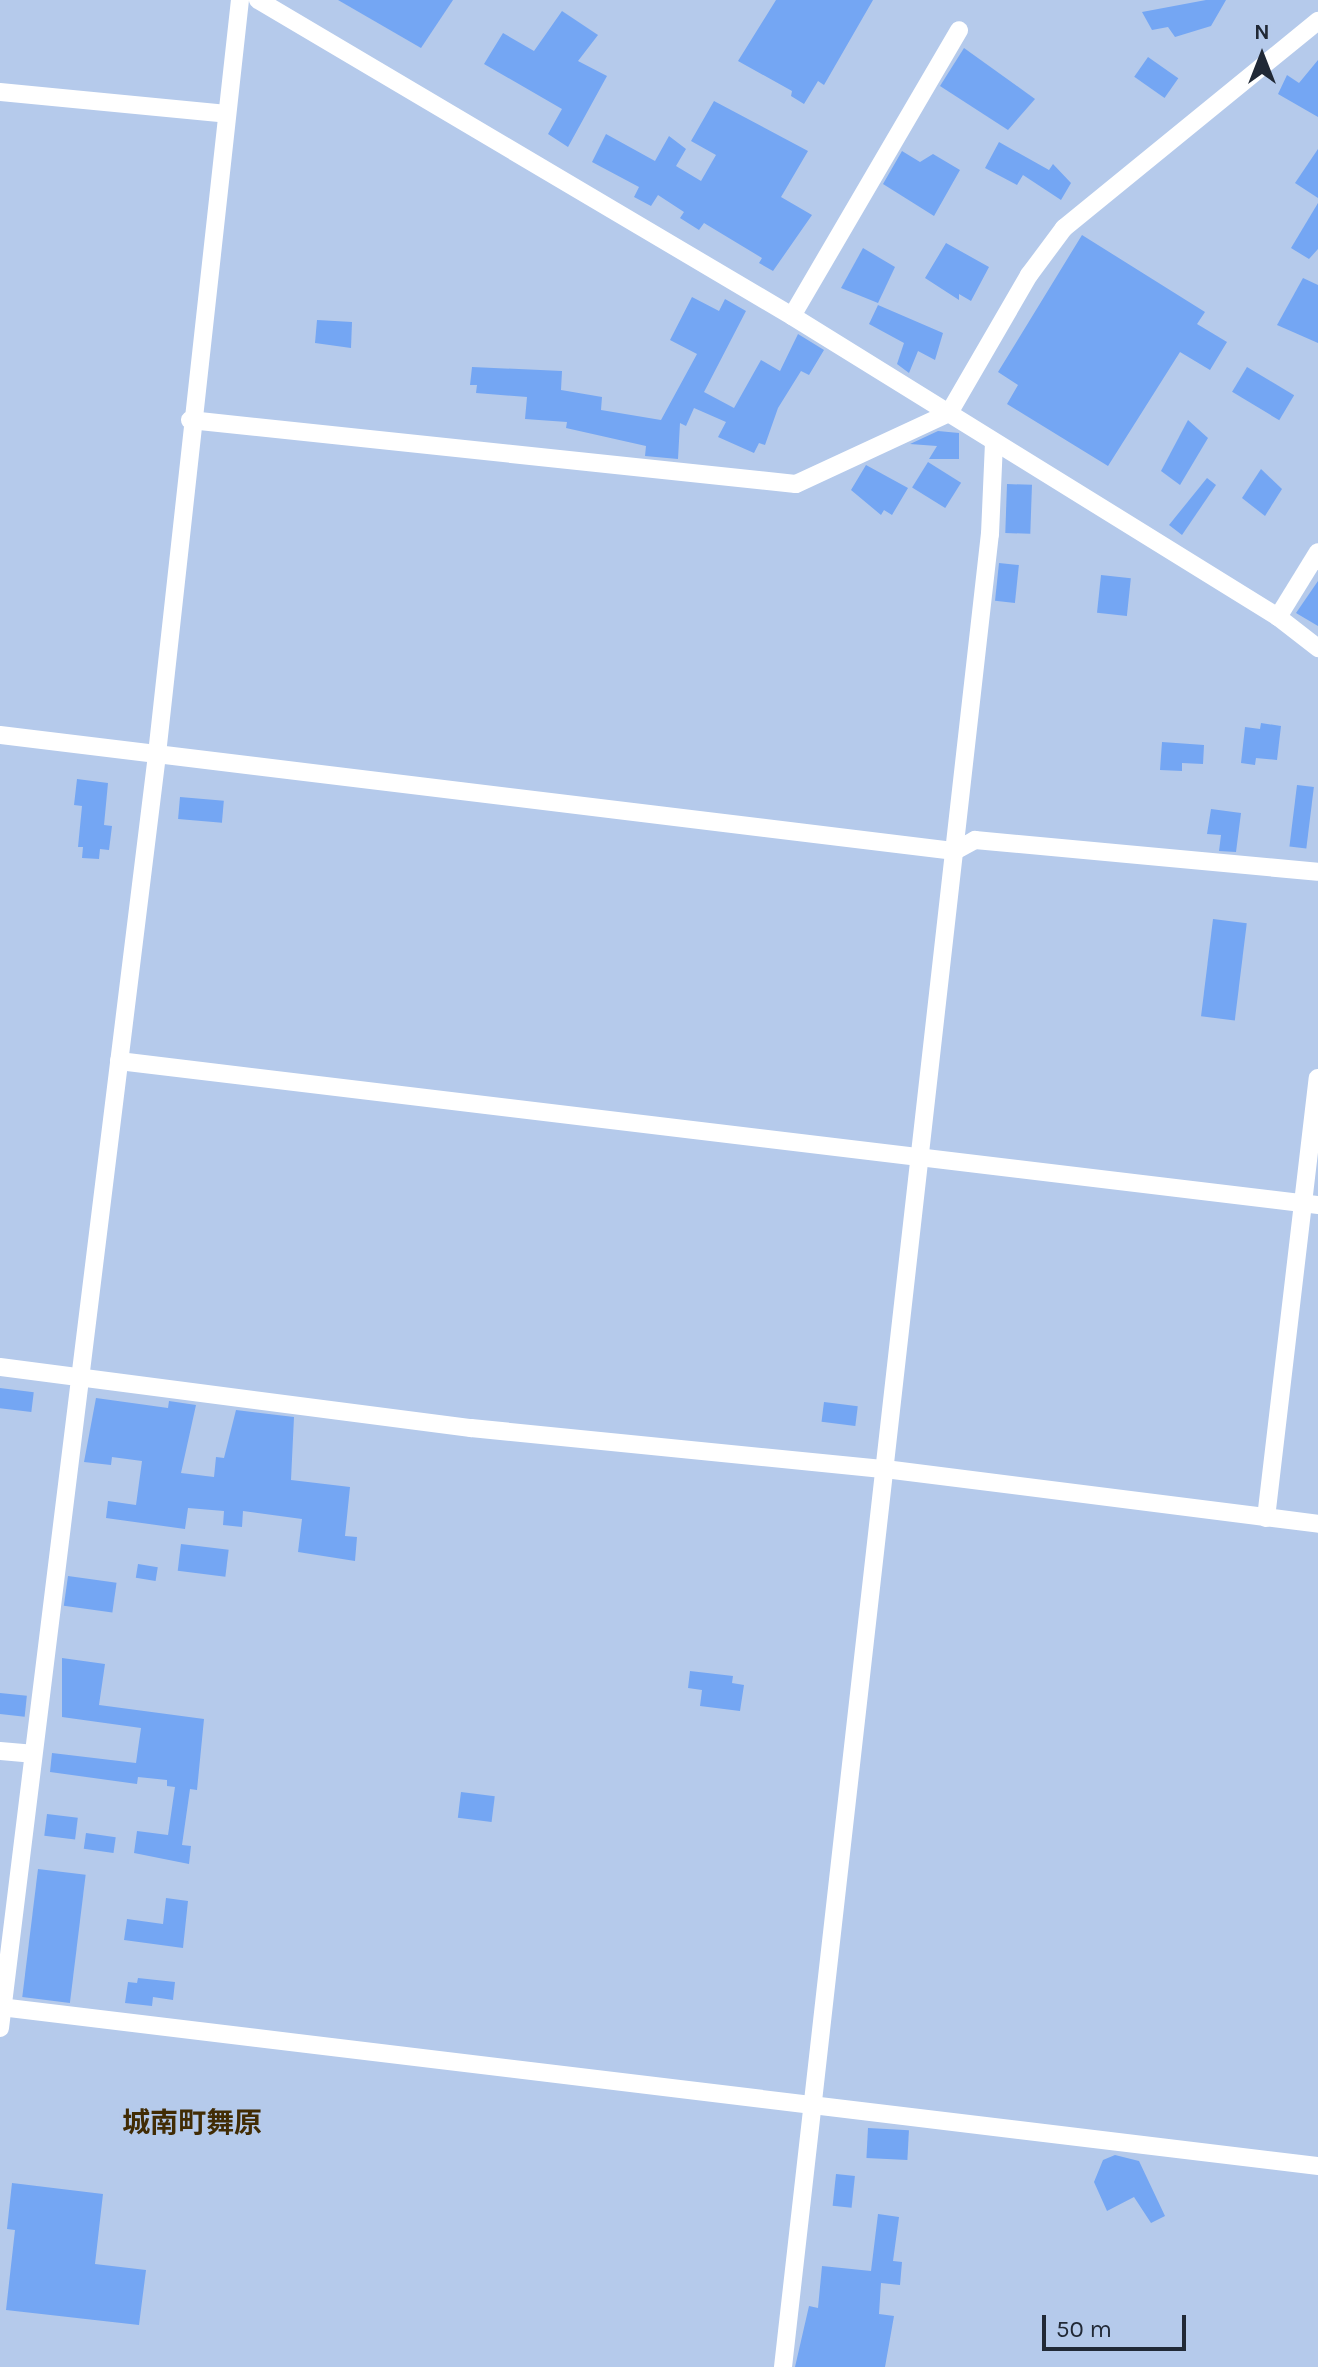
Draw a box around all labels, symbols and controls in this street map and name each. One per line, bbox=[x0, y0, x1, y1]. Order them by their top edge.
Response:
north arrow bbox=[1222, 16, 1302, 96]
text: N bbox=[1254, 19, 1270, 45]
district label: 城南町舞原 bbox=[122, 2106, 262, 2140]
scale bar bbox=[1046, 2299, 1190, 2349]
text: 50 m bbox=[1056, 2315, 1112, 2343]

